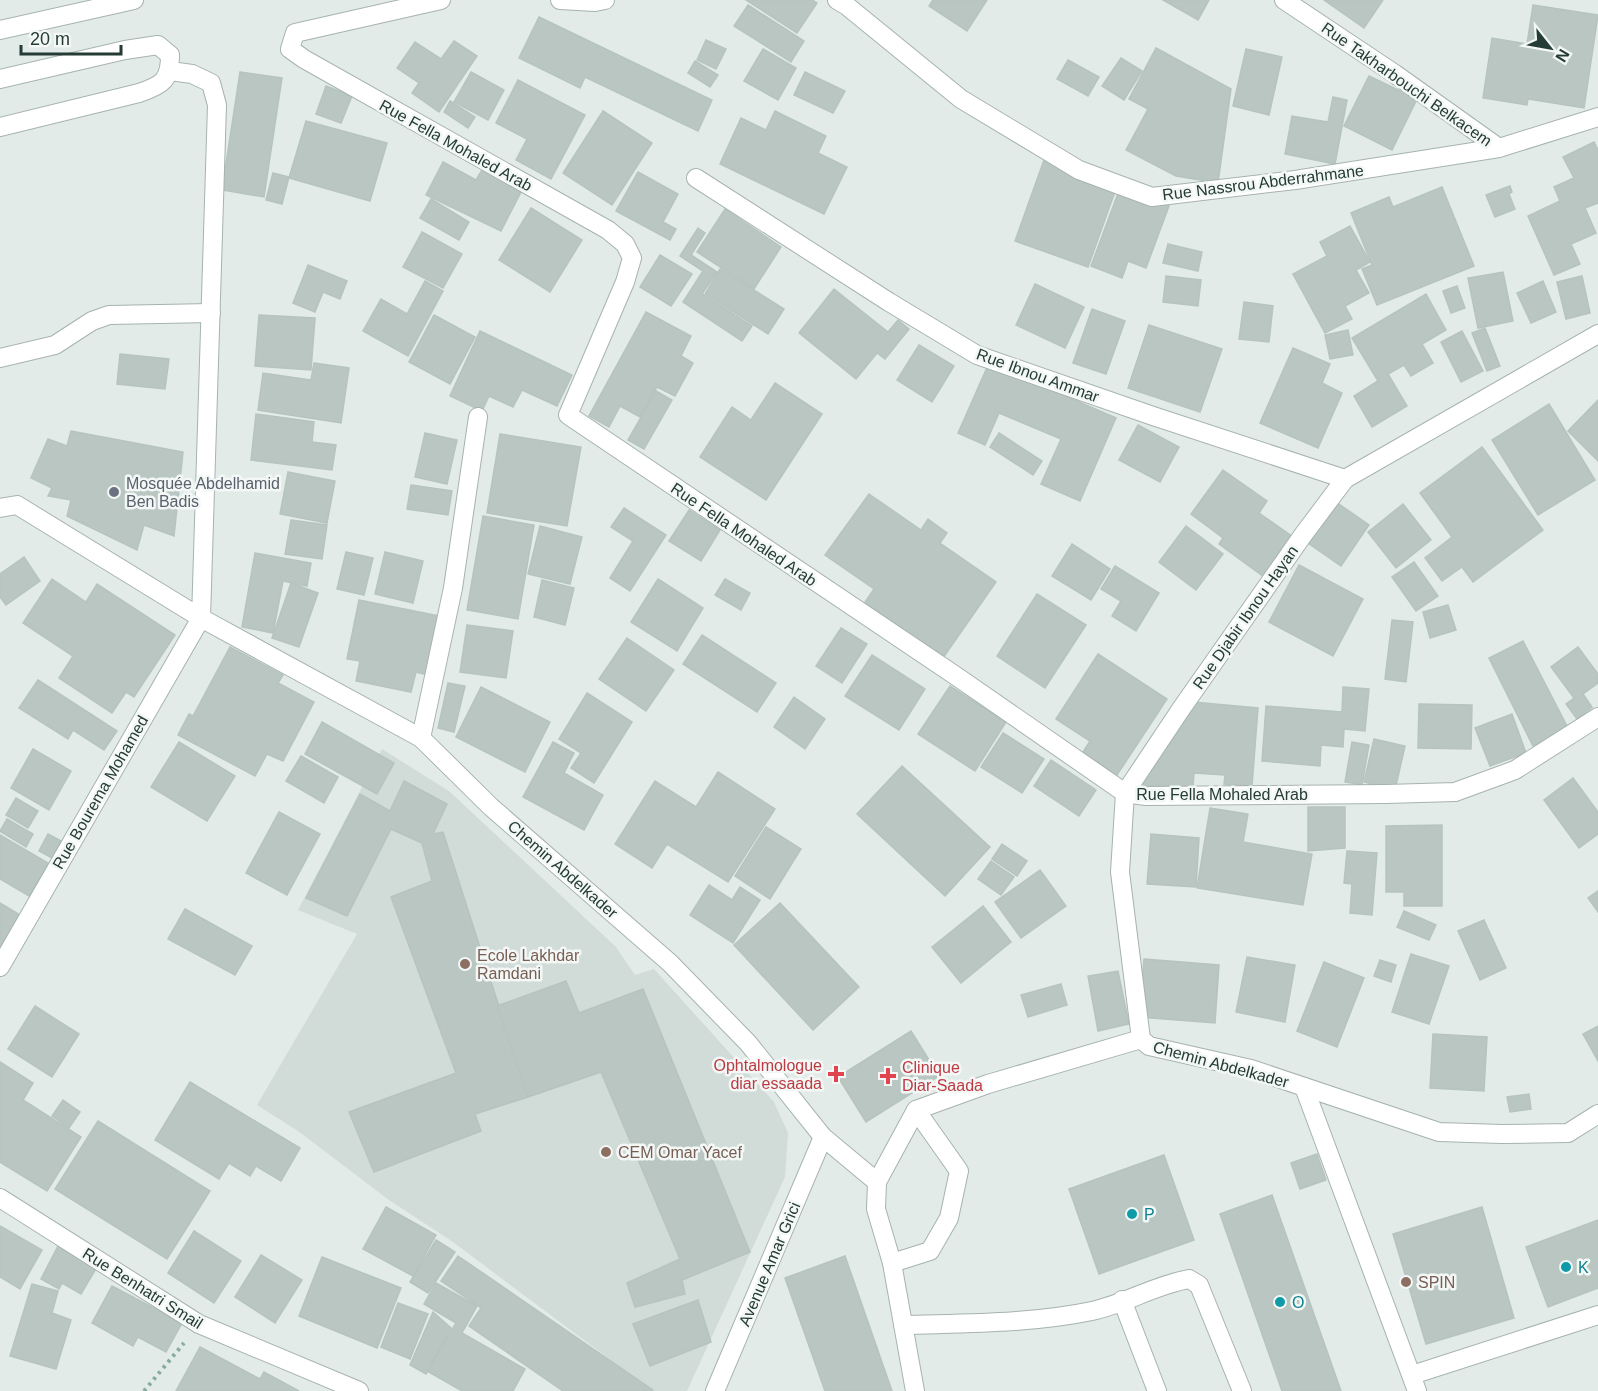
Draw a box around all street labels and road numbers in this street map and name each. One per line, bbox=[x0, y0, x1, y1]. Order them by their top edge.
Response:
street label: Rue Takharbouchi Belkacem bbox=[1319, 19, 1495, 150]
street label: Rue Fella Mohaled Arab bbox=[377, 96, 535, 195]
street label: Rue Nassrou Abderrahmane bbox=[1161, 162, 1365, 203]
street label: Rue Ibnou Ammar bbox=[974, 345, 1102, 406]
street label: Rue Fella Mohaled Arab bbox=[668, 479, 820, 590]
street label: Rue Djabir Ibnou Hayan bbox=[1189, 542, 1301, 692]
street label: Rue Bourema Mohamed bbox=[49, 713, 151, 872]
street label: Rue Fella Mohaled Arab bbox=[1136, 786, 1308, 803]
street label: Chemin Abdelkader bbox=[504, 817, 621, 922]
street label: Chemin Abdelkader bbox=[1151, 1038, 1291, 1091]
street label: Avenue Amar Grici bbox=[736, 1200, 803, 1329]
street label: Rue Benhatri Smail bbox=[80, 1245, 206, 1332]

